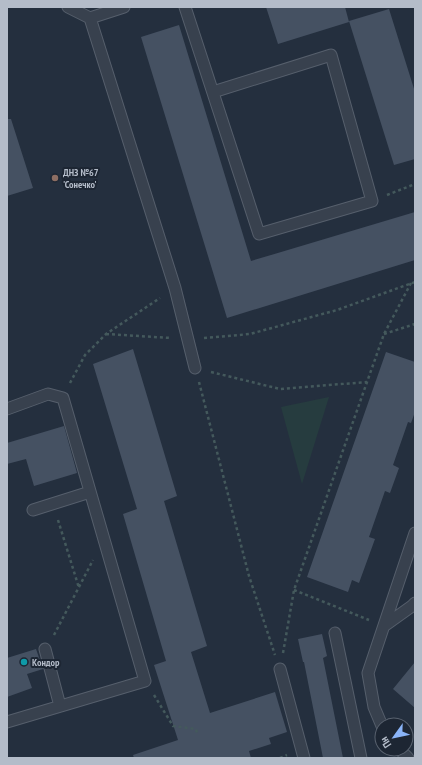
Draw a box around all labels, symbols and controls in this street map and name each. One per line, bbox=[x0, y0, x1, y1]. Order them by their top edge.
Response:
place label: ДНЗ №67 'Сонечко' bbox=[63, 166, 99, 191]
marker: ДНЗ №67 'Сонечко' bbox=[50, 173, 60, 183]
place label: Кондор bbox=[32, 656, 60, 669]
marker: Кондор bbox=[19, 657, 29, 667]
north arrow bbox=[374, 717, 414, 757]
text: Пн bbox=[377, 734, 394, 751]

